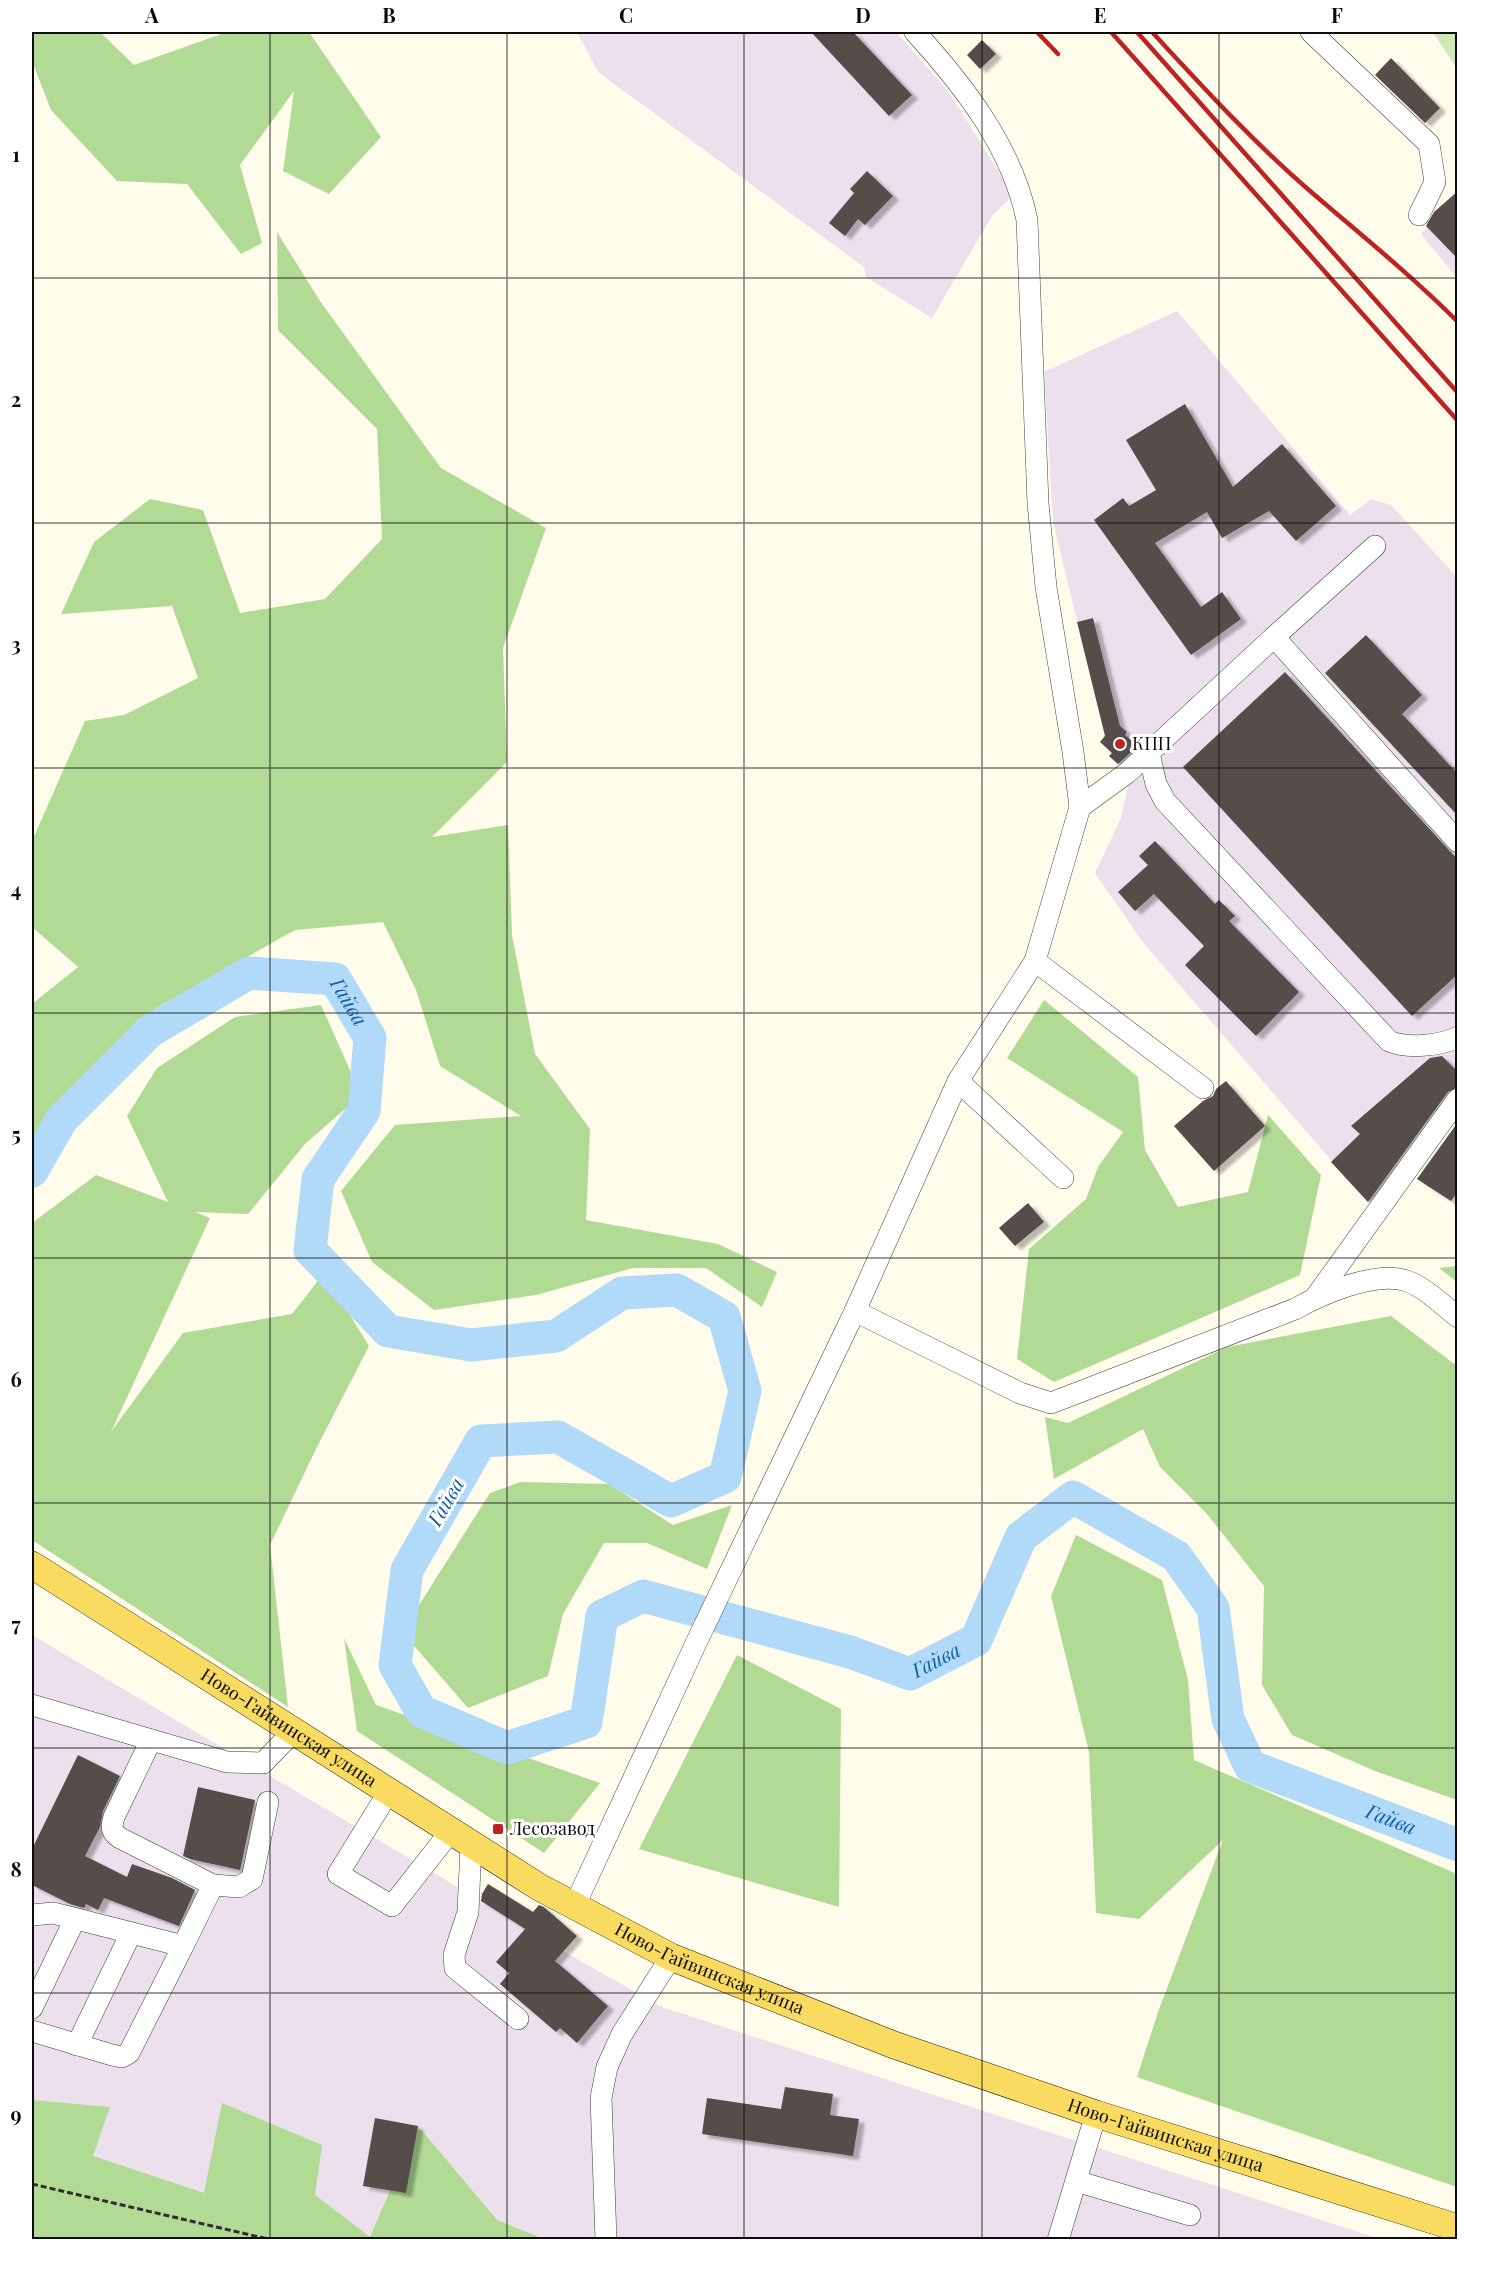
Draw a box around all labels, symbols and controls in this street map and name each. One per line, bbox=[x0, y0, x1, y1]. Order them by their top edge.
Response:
text: A bbox=[144, 1, 159, 28]
text: B bbox=[382, 1, 396, 28]
text: C bbox=[619, 1, 633, 28]
text: D bbox=[855, 1, 871, 28]
text: E bbox=[1094, 1, 1106, 28]
text: F bbox=[1331, 1, 1343, 28]
text: 1 bbox=[12, 140, 20, 167]
text: 2 bbox=[11, 385, 21, 412]
text: 3 bbox=[11, 630, 21, 657]
place label: КПП bbox=[1132, 731, 1171, 755]
marker: КПП bbox=[1113, 737, 1127, 751]
text: 4 bbox=[11, 875, 21, 902]
water label: Гайва bbox=[325, 971, 375, 1030]
text: 5 bbox=[11, 1120, 21, 1147]
text: 6 bbox=[10, 1365, 22, 1392]
water label: Гайва bbox=[420, 1472, 469, 1531]
text: 7 bbox=[11, 1610, 21, 1637]
water label: Гайва bbox=[905, 1635, 965, 1683]
street label: Ново-Гайвинская улица bbox=[197, 1662, 382, 1792]
water label: Гайва bbox=[1362, 1796, 1420, 1840]
place label: Лесозавод bbox=[509, 1816, 596, 1840]
marker: Лесозавод bbox=[491, 1822, 505, 1836]
text: 8 bbox=[10, 1855, 22, 1882]
street label: Ново-Гайвинская улица bbox=[611, 1916, 808, 2019]
street label: Ново-Гайвинская улица bbox=[1065, 2092, 1267, 2177]
text: 9 bbox=[10, 2100, 22, 2127]

